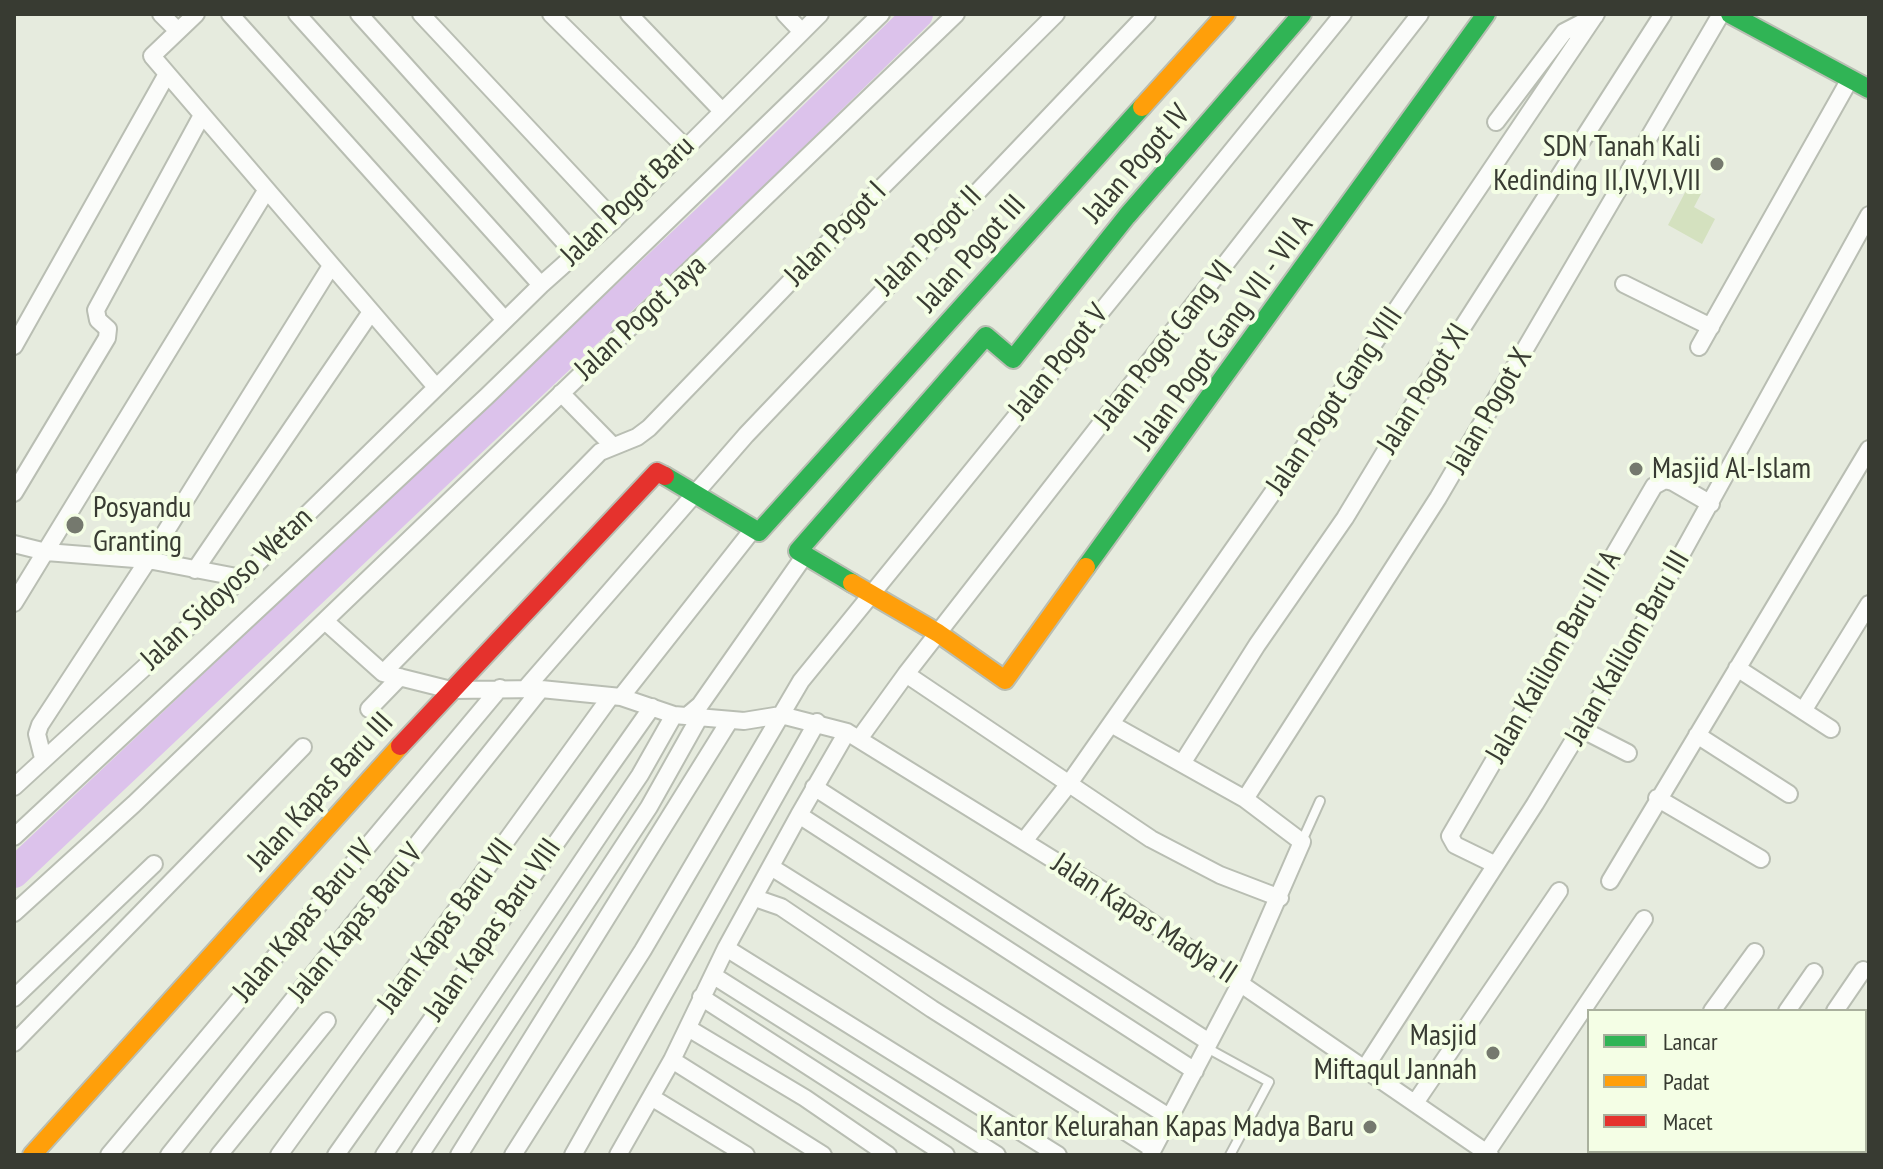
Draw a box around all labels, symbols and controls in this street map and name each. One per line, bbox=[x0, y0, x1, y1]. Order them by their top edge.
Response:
street label: Jalan Pogot IV bbox=[1076, 98, 1198, 230]
street label: Jalan Pogot Baru bbox=[554, 129, 702, 273]
place label: SDN Tanah Kali Kedinding II,IV,VI,VII bbox=[1493, 129, 1701, 200]
marker: SDN Tanah Kali Kedinding II,IV,VI,VII bbox=[1708, 155, 1726, 173]
street label: Jalan Pogot I bbox=[778, 174, 894, 294]
street label: Jalan Pogot II bbox=[868, 179, 990, 303]
street label: Jalan Pogot III bbox=[910, 188, 1034, 320]
street label: Jalan Pogot Gang VII - VII A bbox=[1127, 209, 1321, 457]
street label: Jalan Pogot Jaya bbox=[568, 248, 714, 388]
street label: Jalan Pogot Gang VI bbox=[1087, 254, 1241, 436]
street label: Jalan Pogot V bbox=[1002, 297, 1116, 427]
street label: Jalan Pogot Gang VIII bbox=[1259, 301, 1411, 501]
street label: Jalan Pogot XI bbox=[1370, 318, 1478, 460]
street label: Jalan Pogot X bbox=[1440, 342, 1540, 480]
place label: Masjid Al-Islam bbox=[1652, 451, 1811, 487]
marker: Masjid Al-Islam bbox=[1627, 460, 1645, 478]
place label: Posyandu Granting bbox=[93, 490, 191, 560]
street label: Jalan Sidoyoso Wetan bbox=[134, 500, 320, 678]
marker: Posyandu Granting bbox=[64, 514, 86, 536]
street label: Jalan Kalilom Baru III A bbox=[1479, 545, 1629, 769]
street label: Jalan Kalilom Baru III bbox=[1558, 545, 1698, 751]
street label: Jalan Kapas Baru III bbox=[241, 706, 401, 878]
street label: Jalan Kapas Baru VII bbox=[371, 832, 521, 1020]
street label: Jalan Kapas Baru VIII bbox=[417, 832, 569, 1028]
street label: Jalan Kapas Baru IV bbox=[226, 833, 382, 1009]
street label: Jalan Kapas Baru V bbox=[281, 837, 431, 1009]
street label: Jalan Kapas Madya II bbox=[1045, 846, 1243, 992]
legend bbox=[1587, 1009, 1867, 1153]
place label: Masjid Miftaqul Jannah bbox=[1314, 1018, 1477, 1088]
text: Lancar bbox=[1663, 1026, 1717, 1057]
marker: Masjid Miftaqul Jannah bbox=[1484, 1044, 1502, 1062]
text: Padat bbox=[1663, 1066, 1709, 1097]
text: Macet bbox=[1663, 1106, 1713, 1137]
place label: Kantor Kelurahan Kapas Madya Baru bbox=[979, 1109, 1354, 1145]
marker: Kantor Kelurahan Kapas Madya Baru bbox=[1361, 1118, 1379, 1136]

